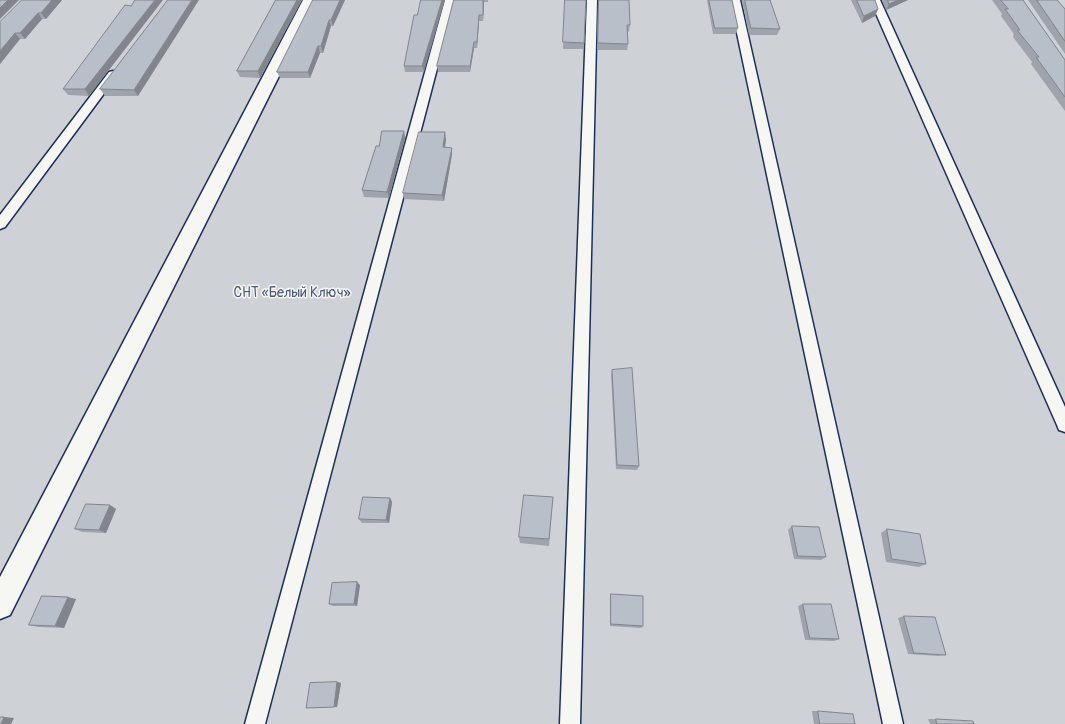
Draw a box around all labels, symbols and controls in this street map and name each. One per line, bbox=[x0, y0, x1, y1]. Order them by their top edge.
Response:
park label: СНТ «Белый Ключ» bbox=[233, 285, 351, 301]

